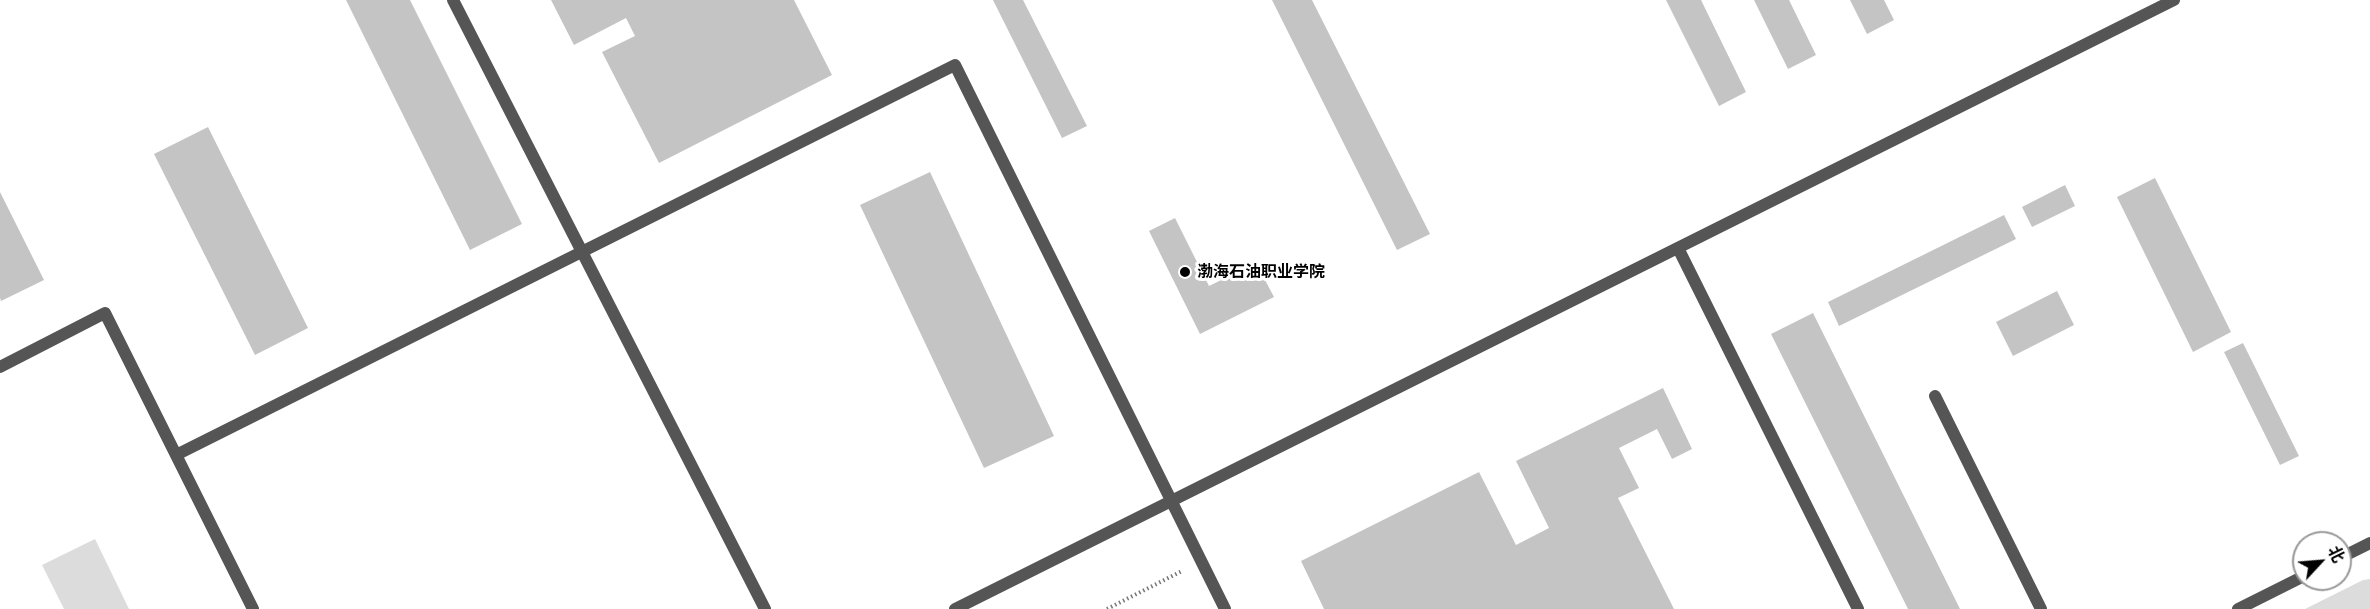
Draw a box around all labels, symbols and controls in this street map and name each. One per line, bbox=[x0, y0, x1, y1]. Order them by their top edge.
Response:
place label: 渤海石油职业学院 bbox=[1197, 262, 1325, 282]
marker: 渤海石油职业学院 bbox=[1178, 265, 1192, 279]
north arrow bbox=[2292, 531, 2352, 591]
text: 北 bbox=[2325, 543, 2348, 565]

